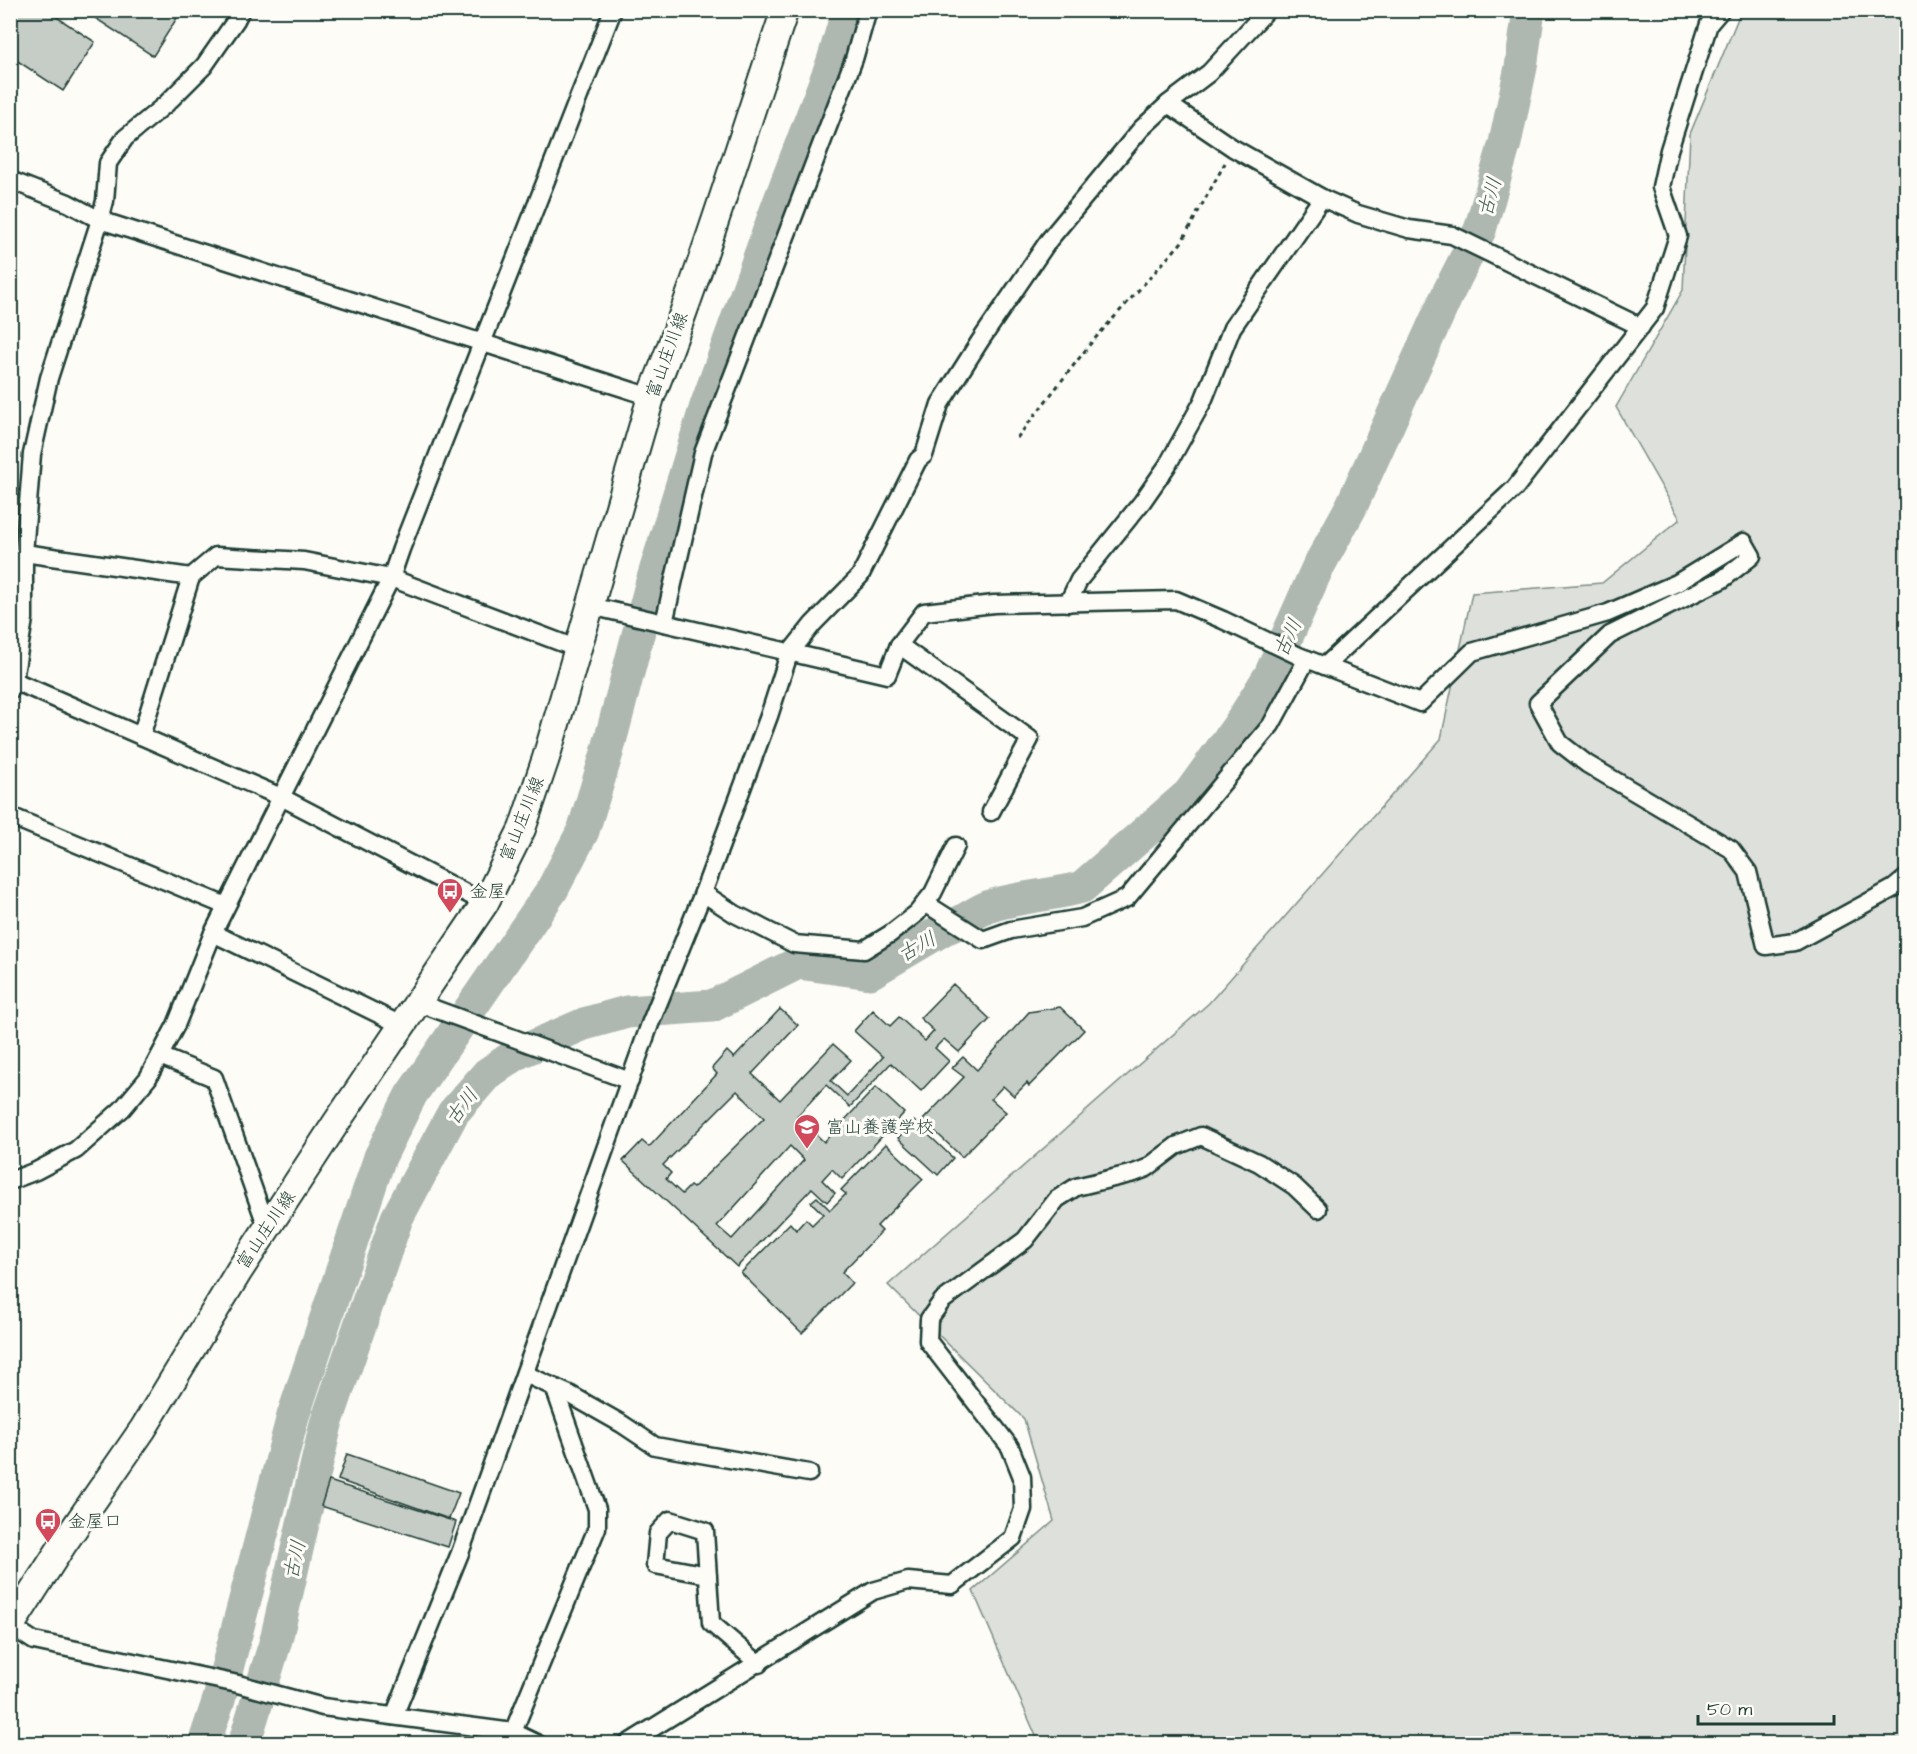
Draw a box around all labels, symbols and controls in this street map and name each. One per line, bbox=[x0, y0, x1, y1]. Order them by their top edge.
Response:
water label: 古川 bbox=[1471, 174, 1509, 220]
street label: 富山庄川線 bbox=[640, 308, 694, 402]
water label: 古川 bbox=[1267, 614, 1309, 662]
street label: 富山庄川線 bbox=[494, 773, 550, 865]
bus stop icon: 金屋 bbox=[435, 876, 465, 914]
place label: 金屋 bbox=[470, 879, 506, 904]
water label: 古川 bbox=[893, 925, 941, 969]
water label: 古川 bbox=[439, 1083, 485, 1131]
school or university icon: 富山養護学校 bbox=[792, 1112, 822, 1150]
place label: 富山養護学校 bbox=[826, 1115, 934, 1140]
street label: 富山庄川線 bbox=[230, 1186, 302, 1274]
bus stop icon: 金屋口 bbox=[33, 1506, 63, 1544]
place label: 金屋口 bbox=[68, 1509, 122, 1534]
water label: 古川 bbox=[277, 1537, 313, 1583]
scale bar bbox=[1698, 1688, 1834, 1726]
text: 50 m bbox=[1707, 1697, 1752, 1722]

